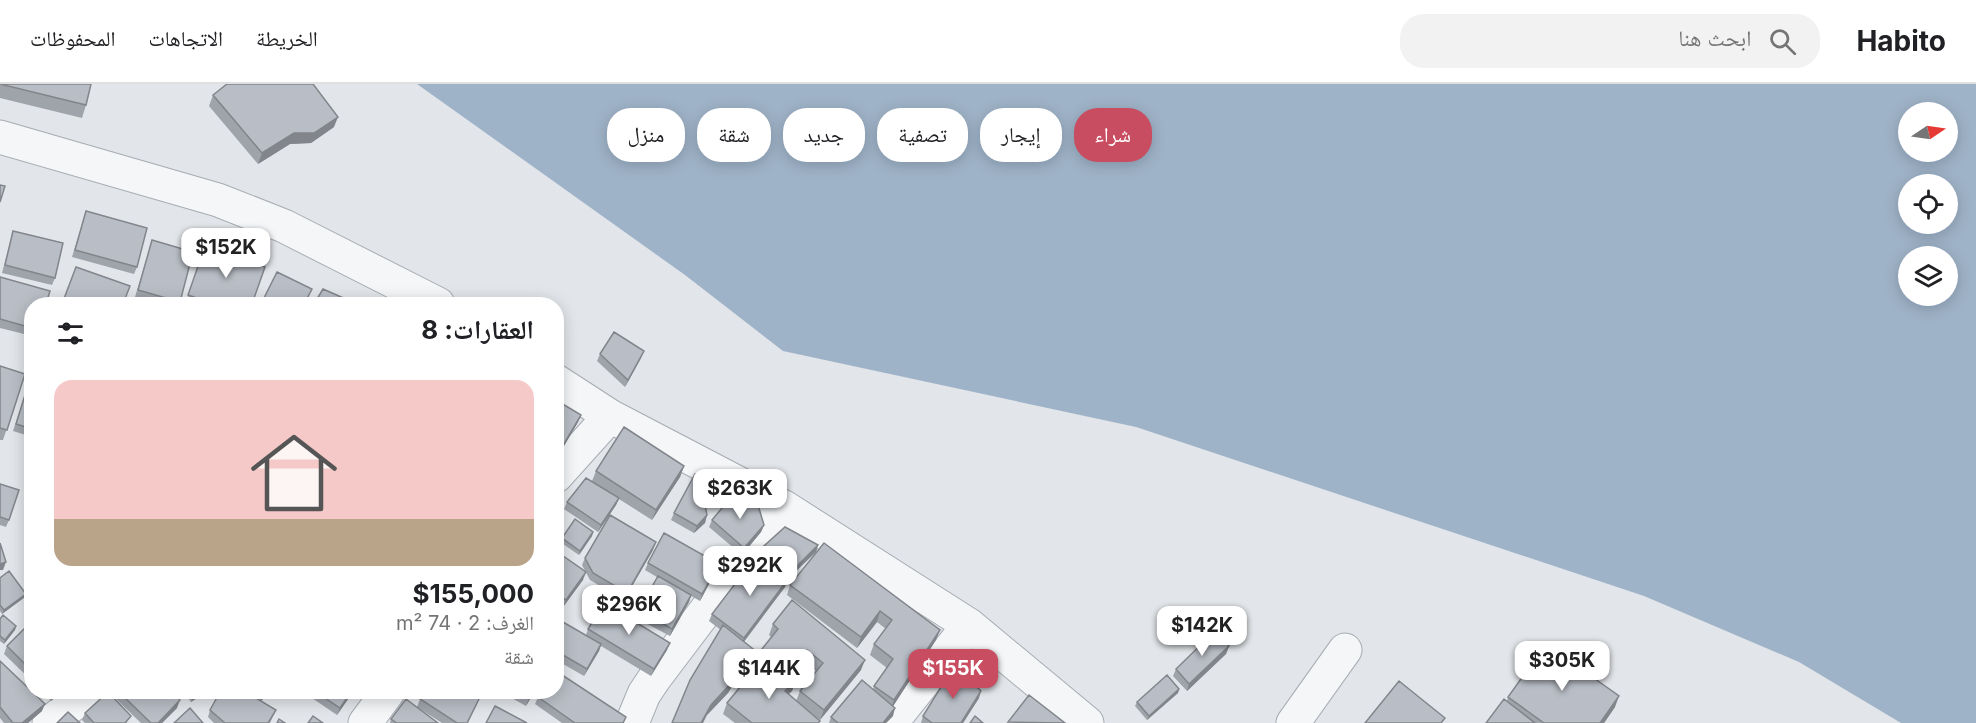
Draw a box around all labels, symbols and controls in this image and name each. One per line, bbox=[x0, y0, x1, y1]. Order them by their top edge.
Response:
search box bbox=[1400, 14, 1820, 68]
text: Habito bbox=[1856, 24, 1946, 58]
text: ابحث هنا bbox=[1678, 25, 1751, 51]
icon: search bbox=[1766, 25, 1799, 58]
text: المحفوظات bbox=[30, 26, 115, 51]
text: الاتجاهات bbox=[148, 26, 223, 51]
text: الخريطة bbox=[256, 26, 318, 51]
north arrow bbox=[1898, 102, 1958, 162]
map controls bbox=[1898, 102, 1958, 306]
chip: منزل bbox=[607, 108, 685, 162]
chip: شقة bbox=[697, 108, 771, 162]
chip: جديد bbox=[783, 108, 865, 162]
chip: تصفية bbox=[877, 108, 968, 162]
chip: إيجار bbox=[980, 108, 1062, 162]
chip: شراء bbox=[1074, 108, 1152, 162]
button: locate bbox=[1898, 174, 1958, 234]
pin: $152K bbox=[184, 228, 268, 279]
text: $152K bbox=[195, 235, 257, 259]
button: layers bbox=[1898, 246, 1958, 306]
text: العقارات: 8 bbox=[421, 314, 534, 345]
icon: filters bbox=[54, 317, 87, 350]
icon: home bbox=[240, 419, 348, 527]
pin: $263K bbox=[698, 469, 782, 520]
text: $263K bbox=[707, 476, 773, 500]
pin: $292K bbox=[708, 546, 792, 597]
text: $292K bbox=[717, 553, 783, 577]
text: $155,000 bbox=[413, 578, 534, 609]
pin: $296K bbox=[587, 585, 671, 636]
text: $296K bbox=[596, 592, 662, 616]
pin: $142K bbox=[1160, 606, 1244, 657]
text: الغرف: 2 · 74 m² bbox=[396, 611, 534, 635]
text: $142K bbox=[1171, 613, 1233, 637]
pin: $305K bbox=[1520, 641, 1604, 692]
text: شقة bbox=[504, 645, 534, 669]
text: $305K bbox=[1529, 648, 1595, 672]
pin: $144K bbox=[727, 649, 811, 700]
pin: $155K bbox=[911, 649, 995, 700]
text: $144K bbox=[737, 656, 801, 680]
text: $155K bbox=[922, 656, 984, 680]

